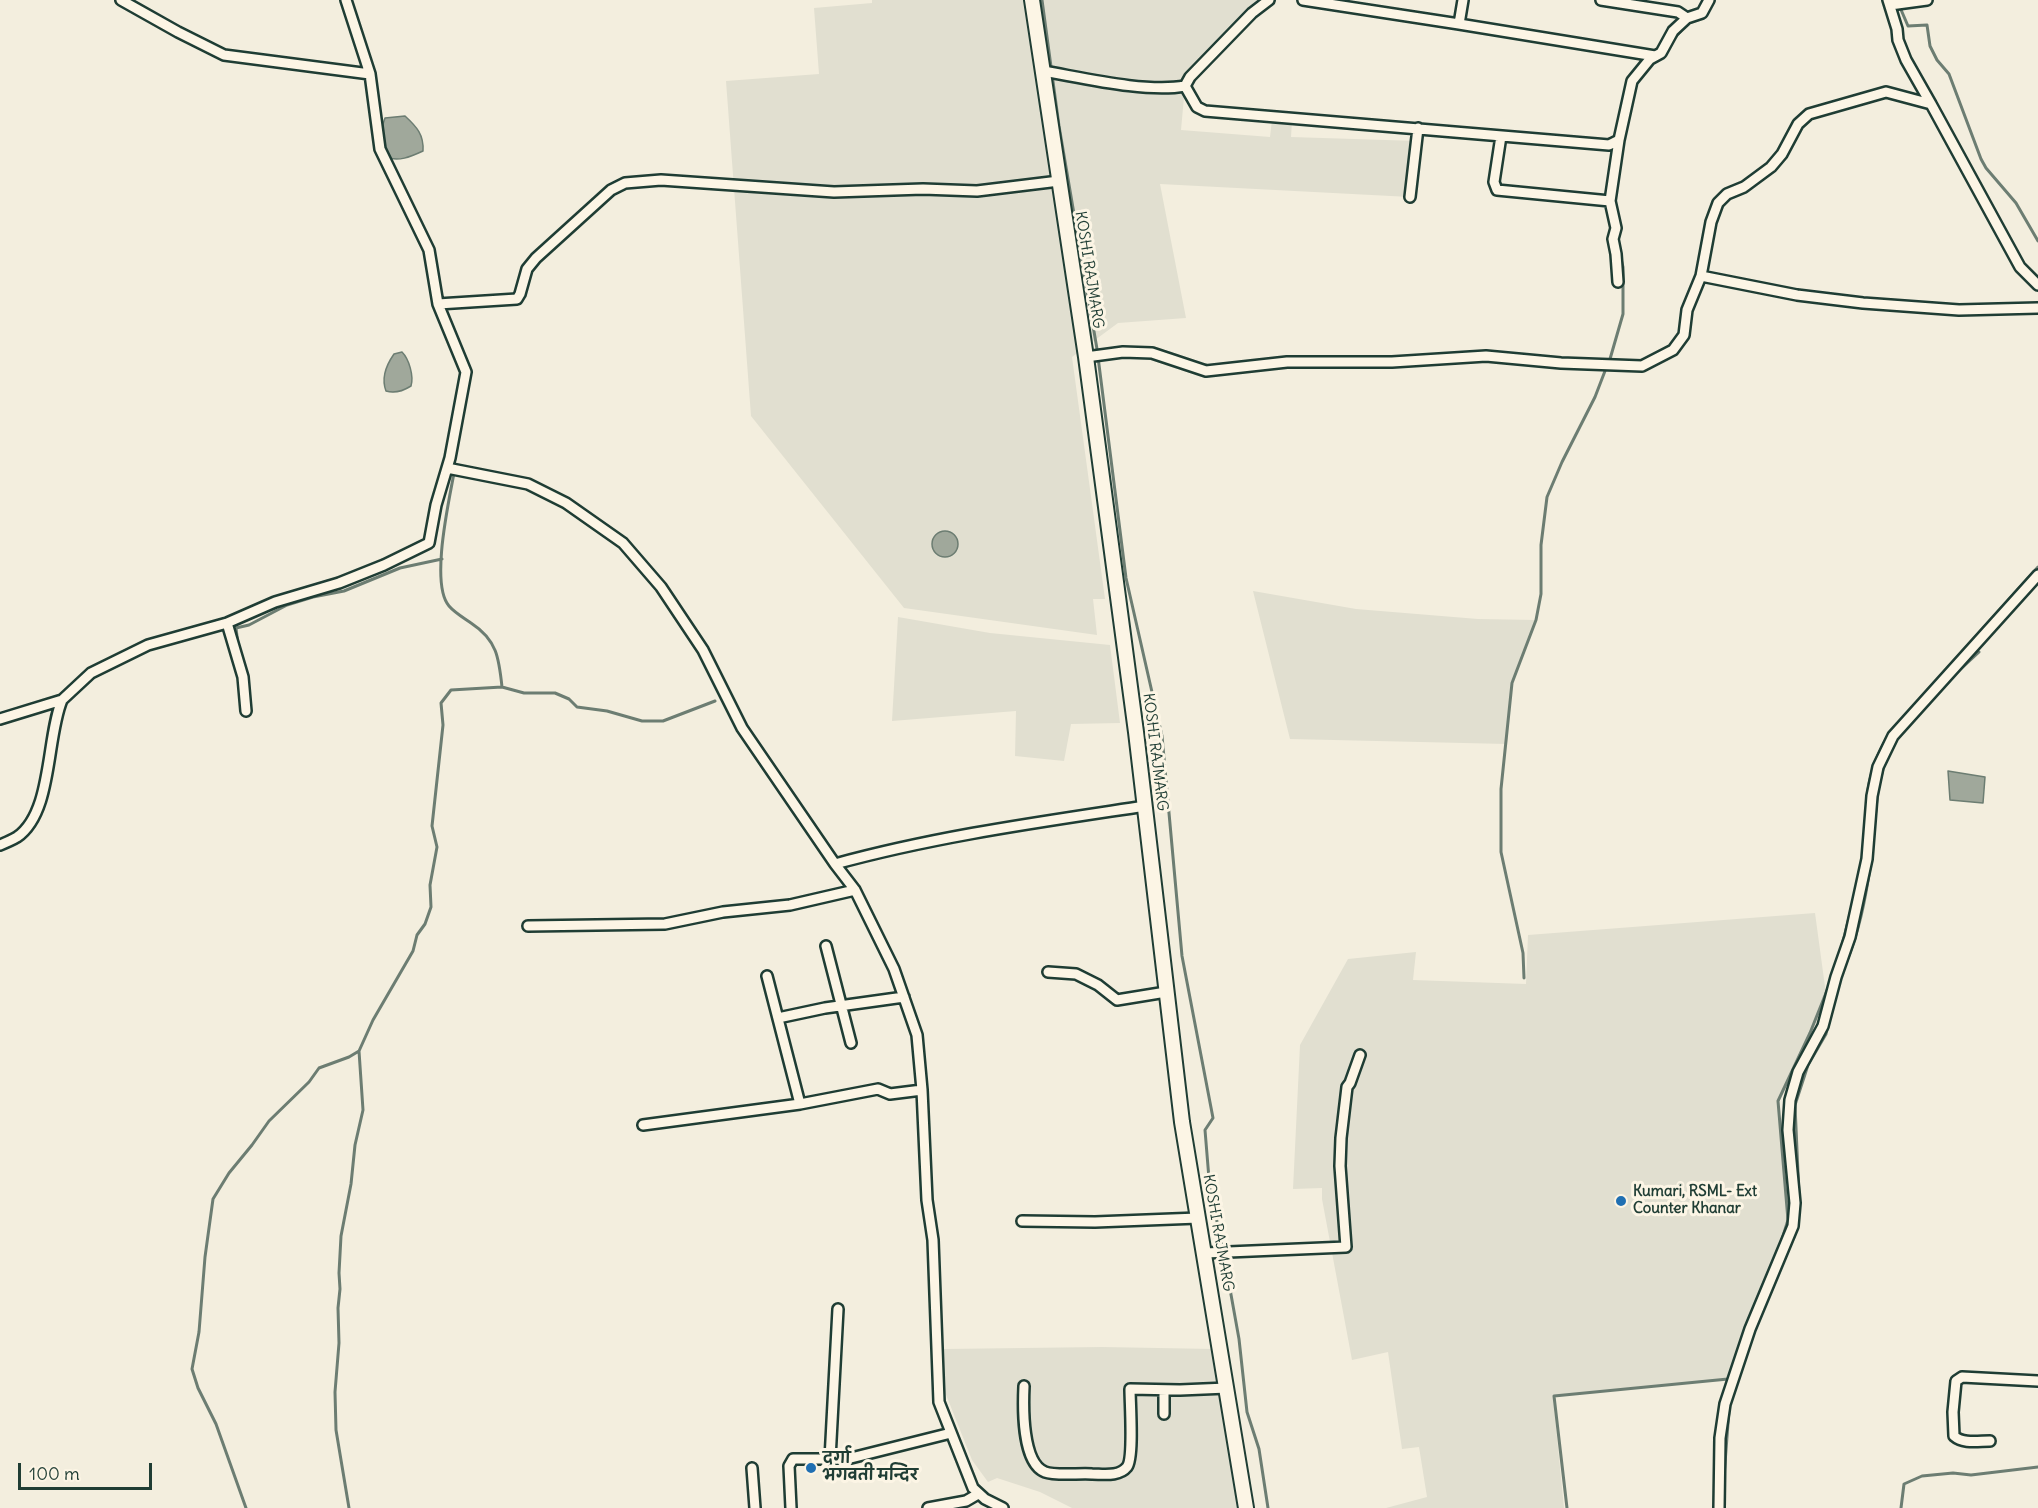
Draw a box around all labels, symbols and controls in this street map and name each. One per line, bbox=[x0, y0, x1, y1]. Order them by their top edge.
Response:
street label: KOSHI RAJMARG bbox=[1071, 210, 1107, 330]
street label: KOSHI RAJMARG bbox=[1139, 692, 1171, 812]
street label: KOSHI RAJMARG bbox=[1199, 1173, 1237, 1293]
place label: Kumari, RSML- Ext Counter Khanar bbox=[1633, 1183, 1757, 1218]
marker: Kumari, RSML- Ext Counter Khanar bbox=[1614, 1194, 1628, 1208]
place label: दुर्गा भगवती मन्दिर bbox=[823, 1450, 918, 1485]
scale bar bbox=[21, 1451, 154, 1489]
marker: दुर्गा भगवती मन्दिर bbox=[804, 1461, 818, 1475]
text: 100 m bbox=[29, 1462, 80, 1485]

